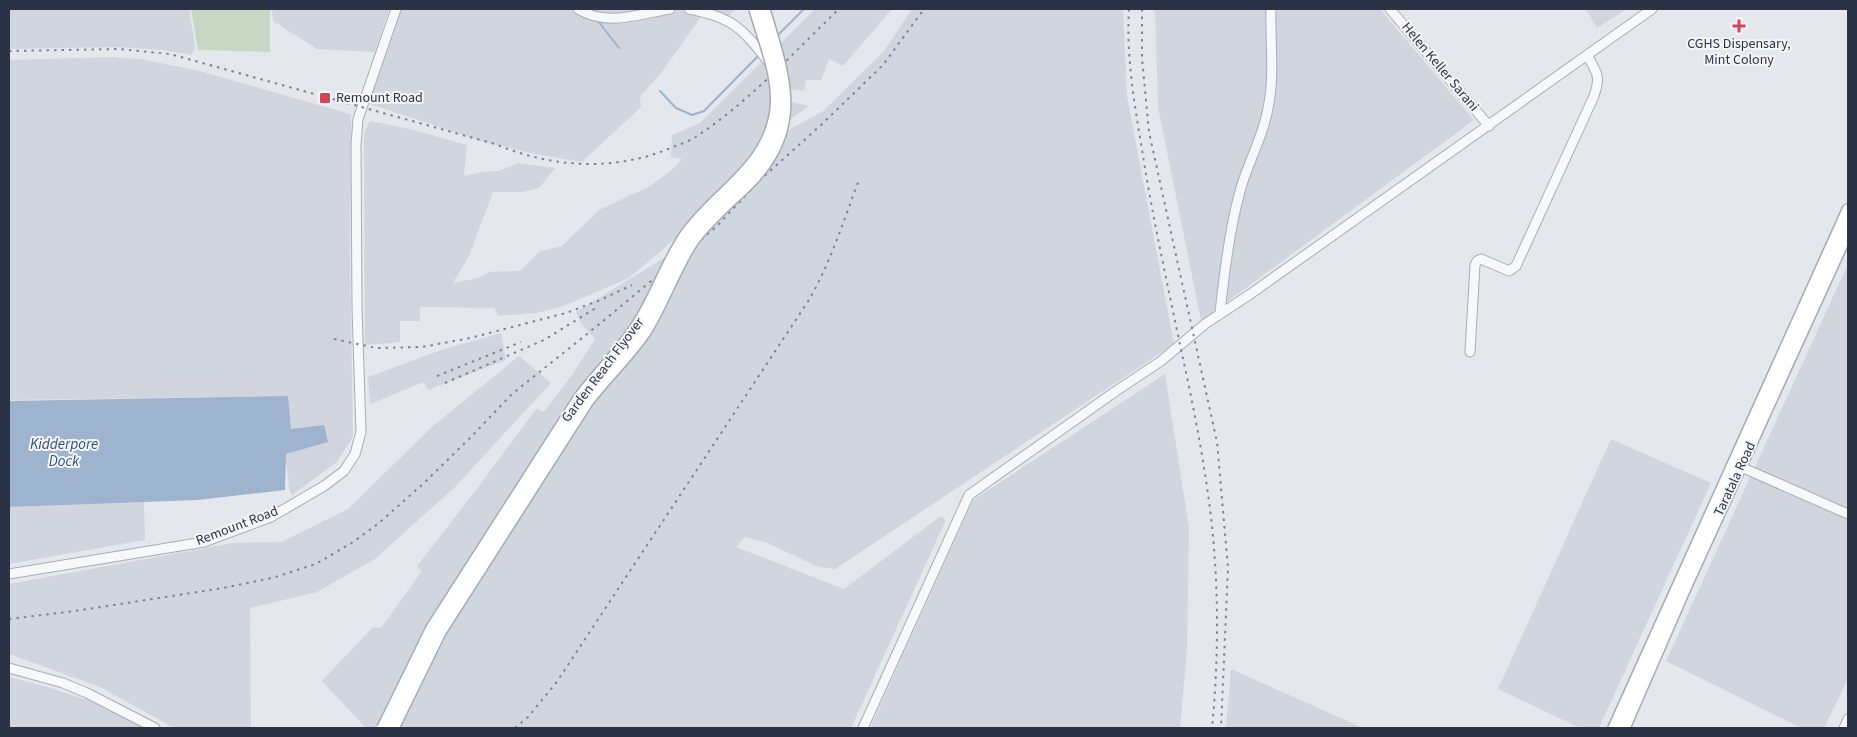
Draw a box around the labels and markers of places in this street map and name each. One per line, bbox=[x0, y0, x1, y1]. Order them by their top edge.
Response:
marker: CGHS Dispensary, Mint Colony bbox=[1732, 19, 1746, 33]
place label: CGHS Dispensary, Mint Colony bbox=[1687, 34, 1791, 70]
place label: Remount Road bbox=[336, 88, 423, 108]
marker: Remount Road bbox=[318, 91, 332, 105]

